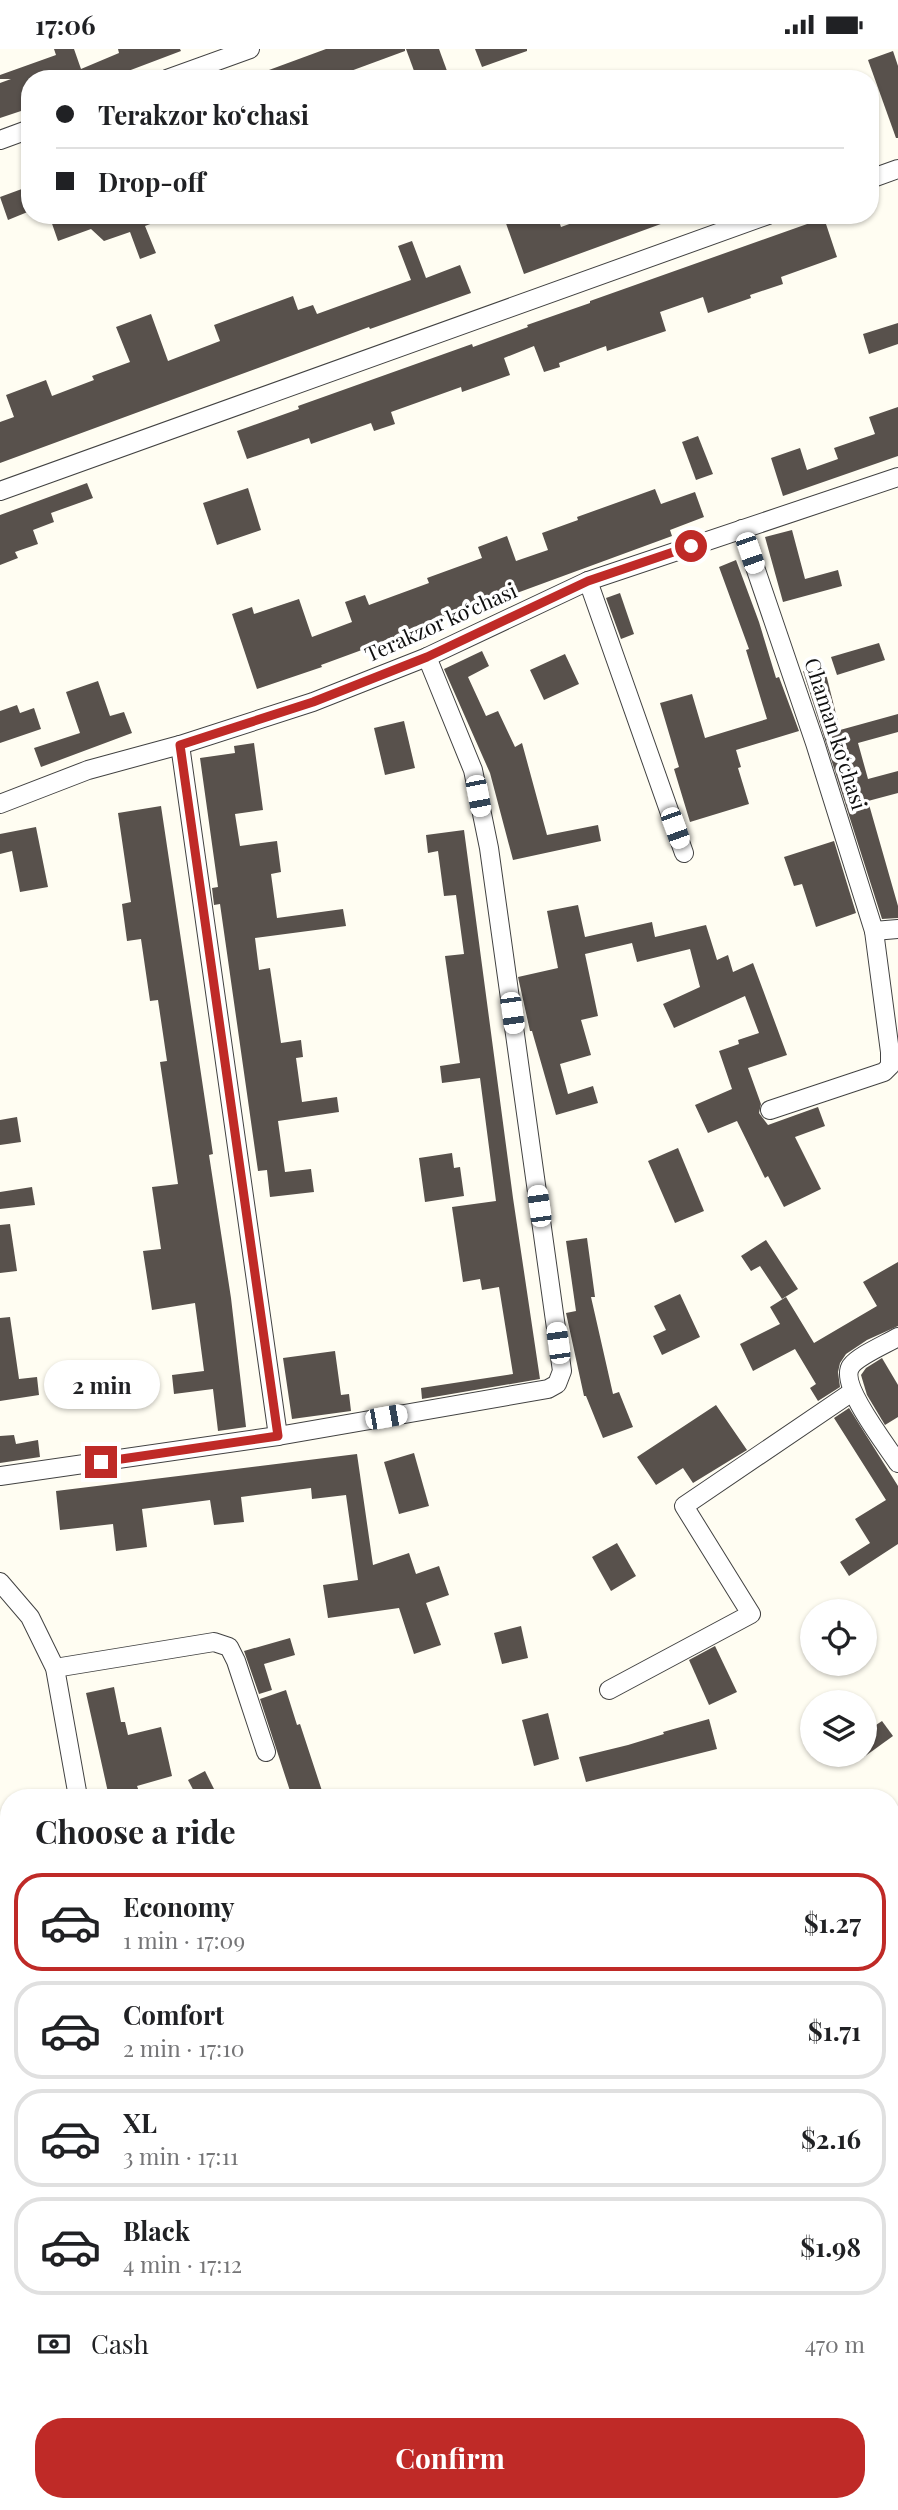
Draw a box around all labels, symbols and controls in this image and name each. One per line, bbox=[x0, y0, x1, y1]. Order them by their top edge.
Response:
text: 17:06 bbox=[35, 7, 96, 42]
text: Terakzor koʻchasi bbox=[98, 97, 309, 132]
text: Drop-off bbox=[98, 164, 205, 199]
route start bbox=[675, 530, 707, 562]
car bbox=[734, 530, 767, 576]
street label: Terakzor koʻchasi bbox=[360, 575, 521, 667]
street label: Chaman koʻchasi bbox=[799, 654, 875, 813]
car bbox=[464, 773, 493, 819]
car bbox=[658, 805, 693, 851]
car bbox=[499, 991, 526, 1035]
car bbox=[526, 1184, 553, 1228]
car bbox=[545, 1321, 572, 1365]
callout: 2 min bbox=[43, 1361, 159, 1409]
text: 2 min bbox=[72, 1369, 132, 1400]
car bbox=[364, 1403, 409, 1431]
route end bbox=[85, 1446, 117, 1478]
map controls bbox=[800, 1599, 877, 1767]
button: locate bbox=[800, 1599, 877, 1676]
button: layers bbox=[800, 1690, 877, 1767]
text: Choose a ride bbox=[35, 1809, 236, 1852]
text: Economy bbox=[123, 1889, 234, 1924]
icon: car bbox=[39, 1891, 102, 1954]
text: $1.27 bbox=[804, 1905, 861, 1940]
text: 1 min · 17:09 bbox=[123, 1924, 245, 1955]
text: Comfort bbox=[123, 1997, 224, 2032]
icon: car bbox=[39, 1999, 102, 2062]
text: $1.71 bbox=[808, 2013, 861, 2048]
text: 2 min · 17:10 bbox=[123, 2032, 244, 2063]
text: XL bbox=[123, 2105, 157, 2140]
icon: car bbox=[39, 2107, 102, 2170]
text: $2.16 bbox=[801, 2121, 861, 2156]
text: 3 min · 17:11 bbox=[123, 2140, 239, 2171]
text: Black bbox=[123, 2213, 190, 2248]
icon: car bbox=[39, 2215, 102, 2278]
text: $1.98 bbox=[800, 2229, 861, 2264]
text: 4 min · 17:12 bbox=[123, 2248, 242, 2279]
icon: cash bbox=[35, 2325, 73, 2363]
text: Cash bbox=[91, 2326, 149, 2361]
text: 470 m bbox=[805, 2328, 865, 2359]
button: Confirm bbox=[35, 2418, 865, 2498]

